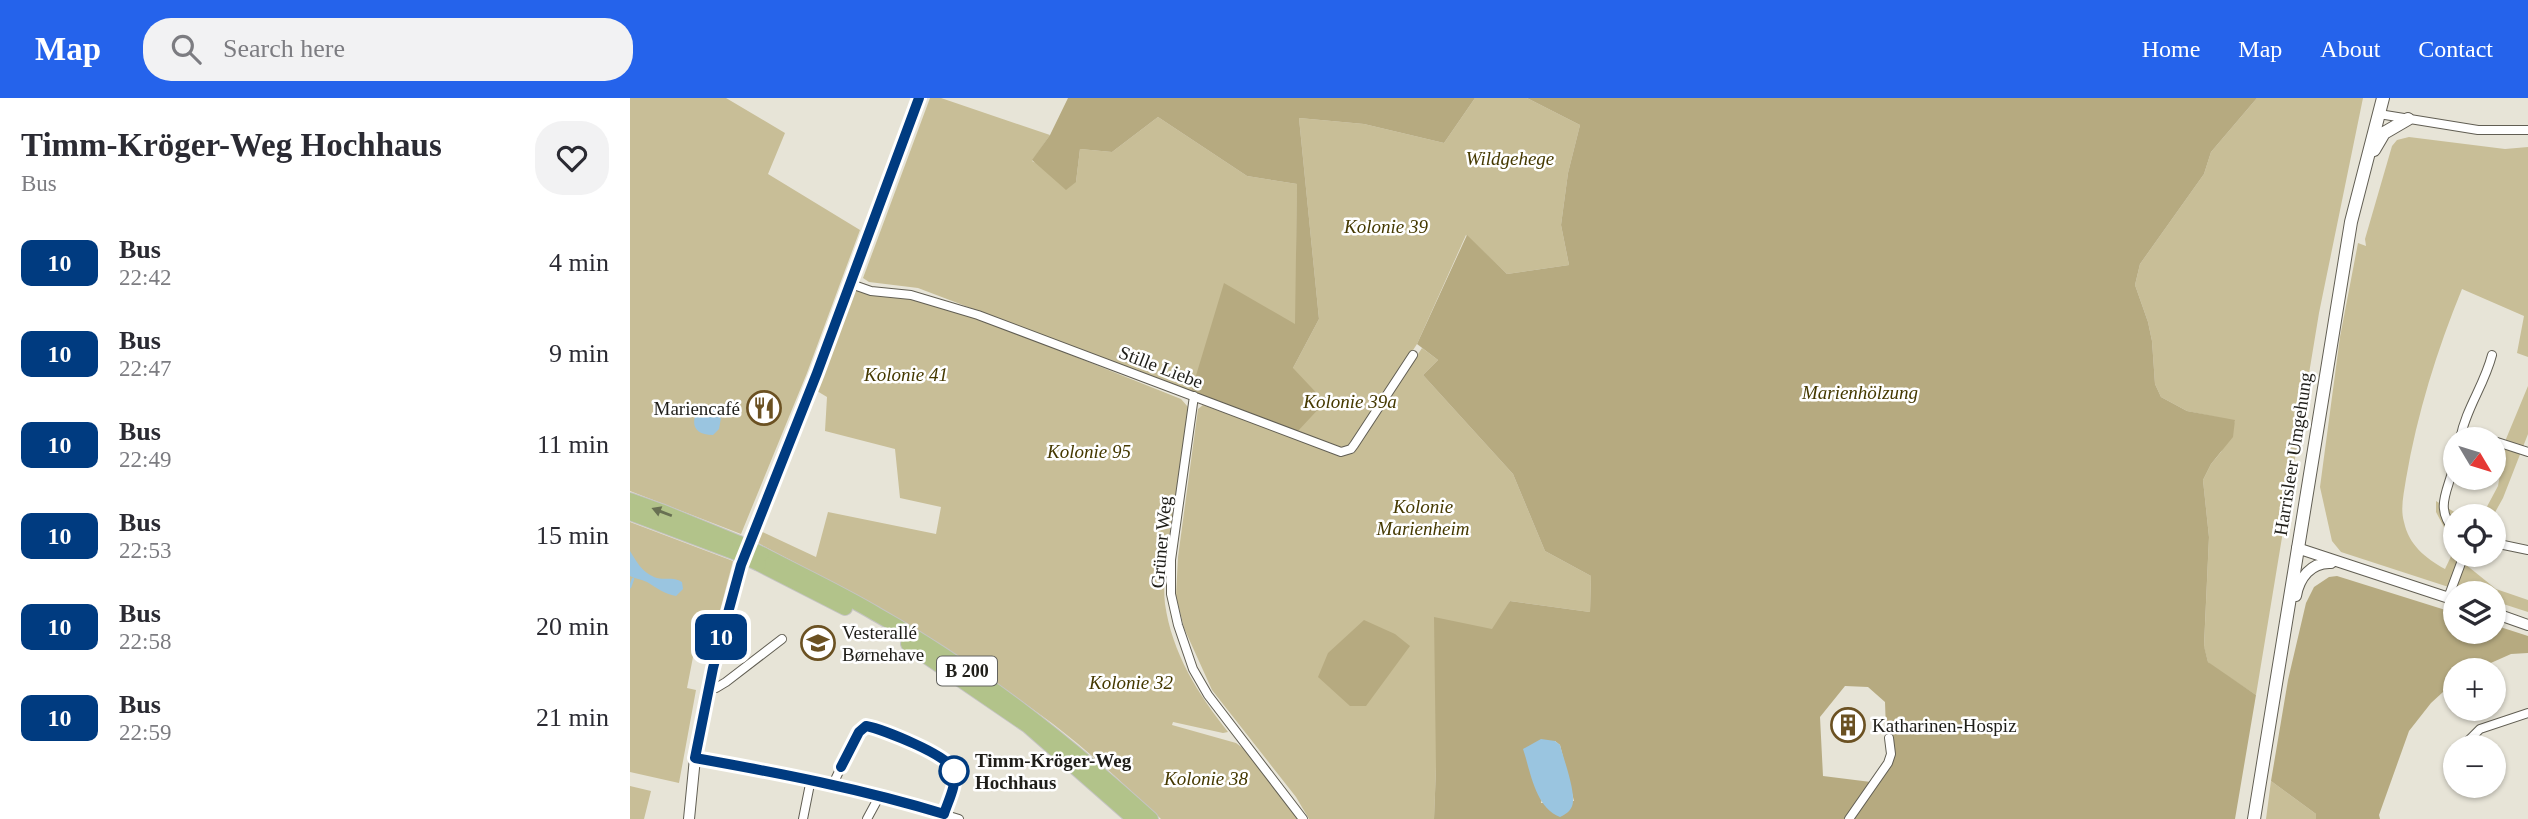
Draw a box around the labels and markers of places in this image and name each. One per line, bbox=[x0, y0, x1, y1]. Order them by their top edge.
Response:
restaurant icon: Mariencafé bbox=[745, 389, 783, 427]
place label: Mariencafé bbox=[654, 398, 740, 419]
place label: Vesterallé Børnehave bbox=[842, 622, 924, 665]
school or university icon: Vesterallé Børnehave bbox=[799, 624, 837, 662]
building icon: Katharinen-Hospiz bbox=[1829, 706, 1867, 744]
place label: Katharinen-Hospiz bbox=[1872, 715, 2017, 736]
place label: Timm-Kröger-Weg Hochhaus bbox=[975, 750, 1132, 793]
marker: Timm-Kröger-Weg Hochhaus bbox=[939, 756, 969, 786]

